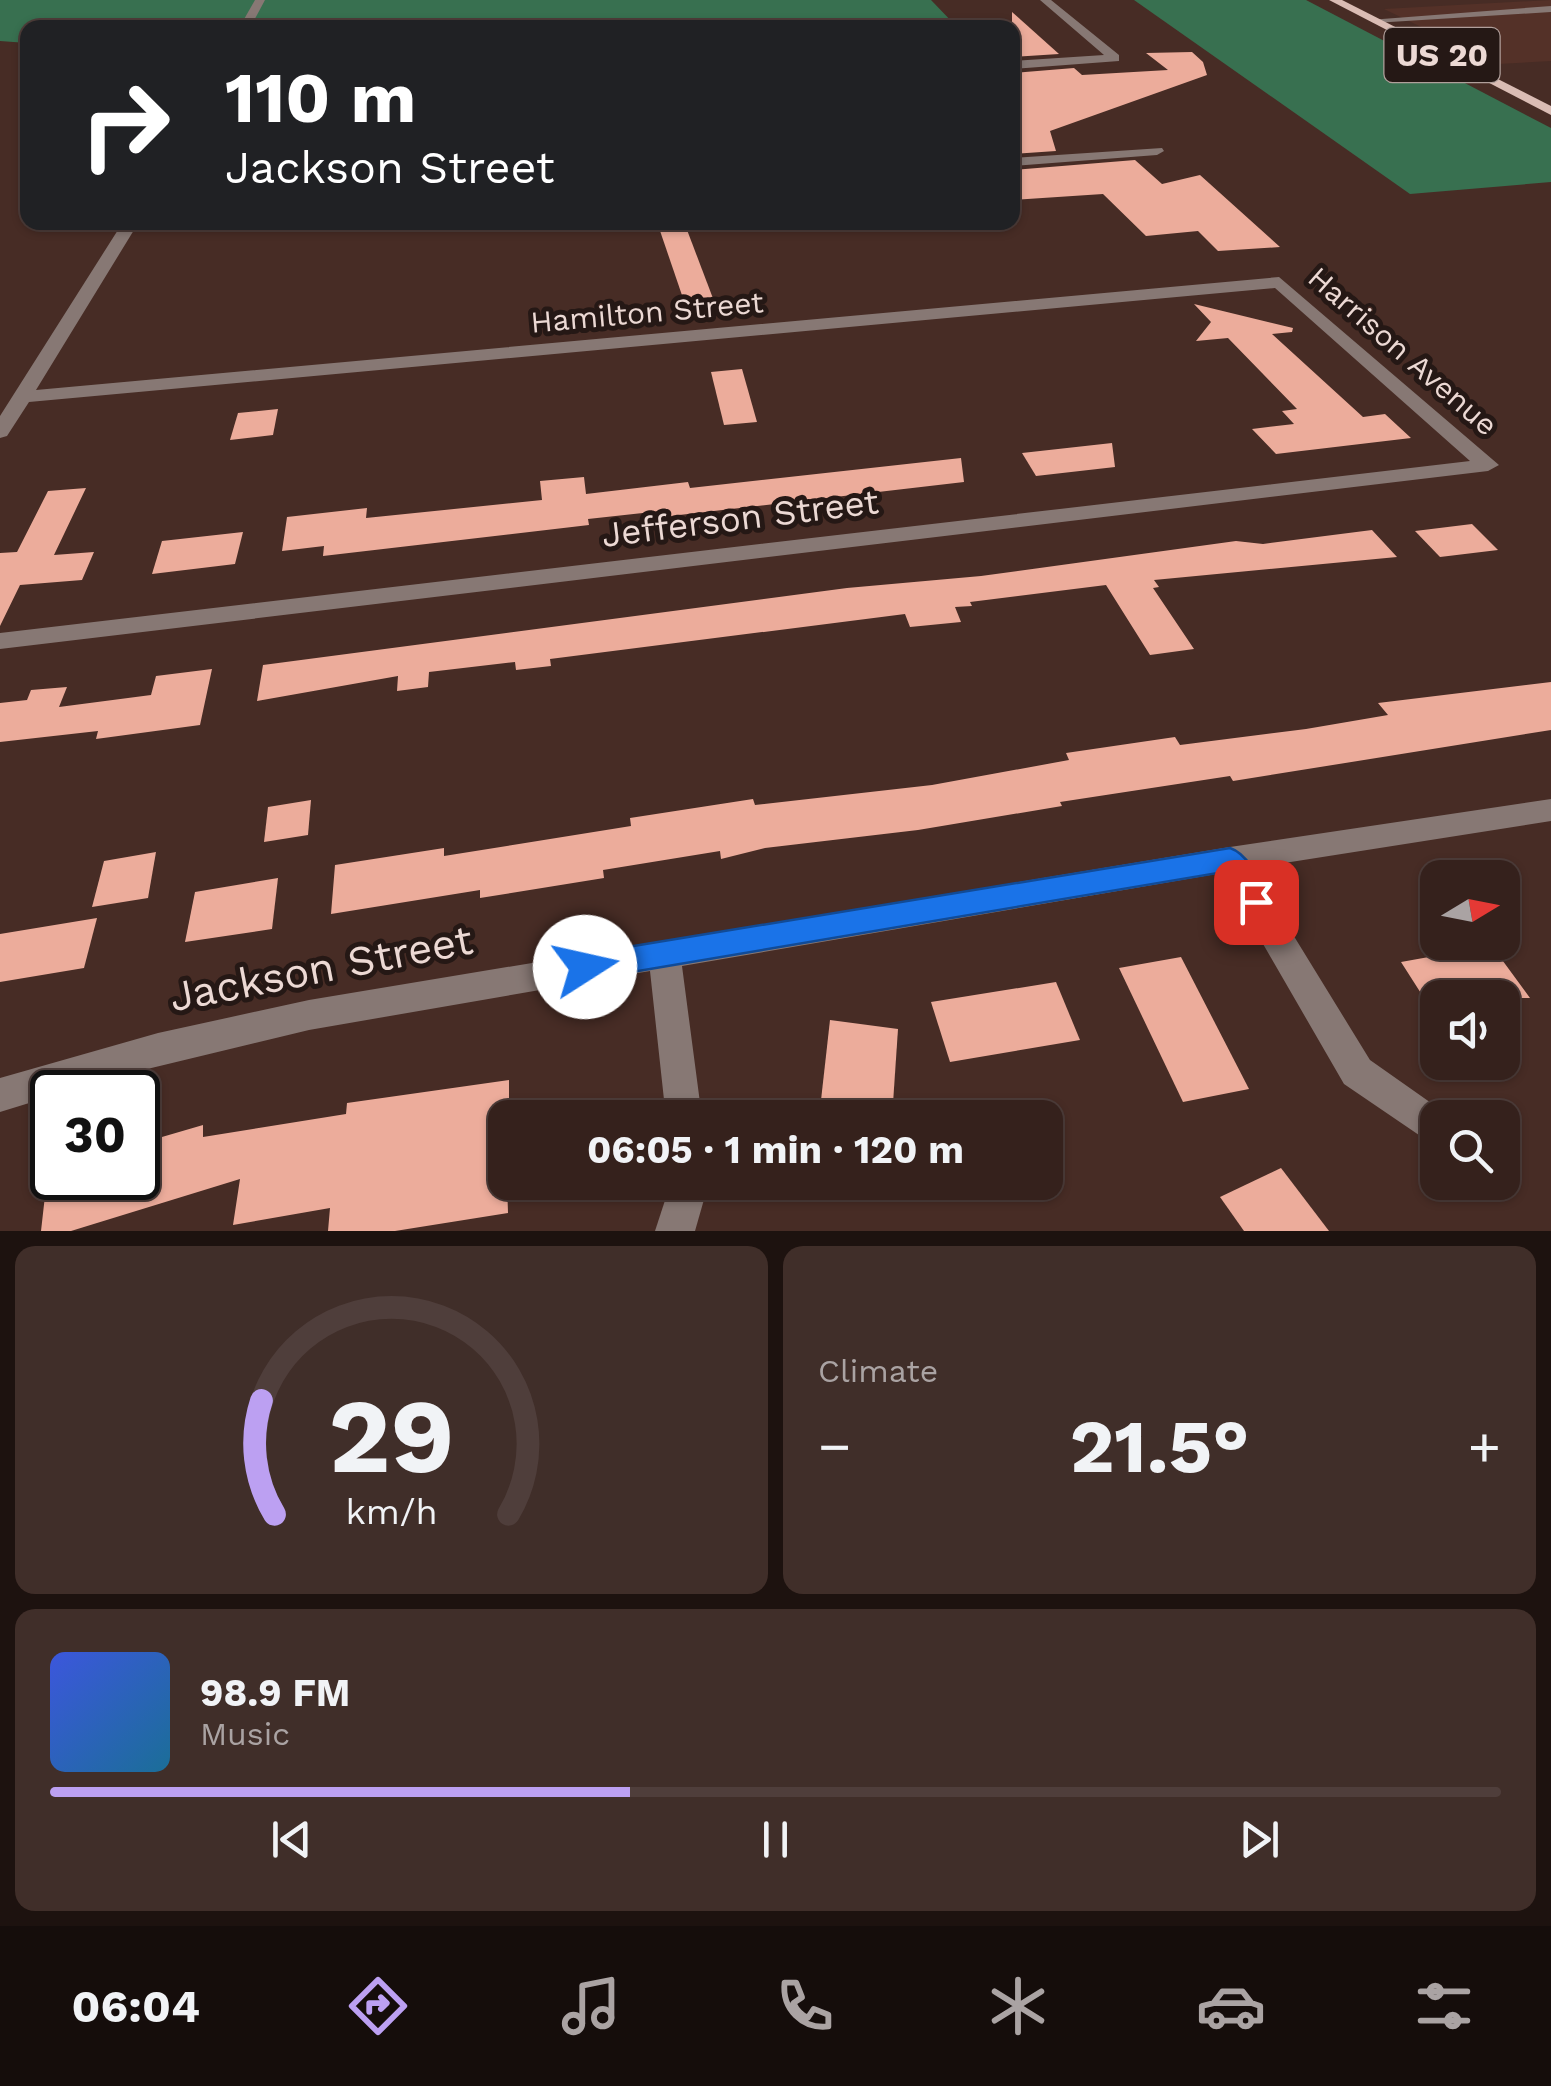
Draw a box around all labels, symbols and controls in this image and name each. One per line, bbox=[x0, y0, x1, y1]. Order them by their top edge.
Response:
road number: US 20 bbox=[1384, 28, 1500, 82]
text: 110 m bbox=[225, 57, 416, 139]
icon: right bbox=[60, 60, 190, 190]
text: Jackson Street bbox=[225, 141, 555, 194]
street label: Harrison Avenue bbox=[1301, 259, 1505, 443]
street label: Hamilton Street bbox=[529, 284, 765, 340]
street label: Jefferson Street bbox=[599, 480, 881, 556]
pin bbox=[1214, 860, 1299, 945]
north arrow bbox=[1420, 860, 1520, 960]
map controls bbox=[1420, 860, 1520, 1200]
icon: arrive bbox=[1229, 875, 1284, 930]
street label: Jackson Street bbox=[165, 915, 477, 1021]
position arrow bbox=[533, 915, 637, 1019]
button: sound bbox=[1420, 980, 1520, 1080]
speed limit sign: 30 bbox=[30, 1070, 160, 1200]
button: search bbox=[1420, 1100, 1520, 1200]
text: 06:05 · 1 min · 120 m bbox=[587, 1128, 964, 1172]
text: Climate bbox=[818, 1352, 938, 1390]
text: 29 bbox=[328, 1375, 455, 1497]
text: 21.5° bbox=[1070, 1402, 1249, 1490]
text: − bbox=[818, 1414, 851, 1478]
text: + bbox=[1468, 1414, 1501, 1478]
text: km/h bbox=[345, 1491, 438, 1533]
text: 98.9 FM bbox=[200, 1671, 350, 1715]
text: Music bbox=[200, 1715, 290, 1753]
icon: previous bbox=[264, 1812, 319, 1867]
icon: pause bbox=[748, 1812, 803, 1867]
icon: next bbox=[1232, 1812, 1287, 1867]
icon: directions bbox=[343, 1971, 413, 2041]
icon: music bbox=[556, 1971, 626, 2041]
icon: phone bbox=[770, 1971, 840, 2041]
icon: climate bbox=[983, 1971, 1053, 2041]
icon: car bbox=[1196, 1971, 1266, 2041]
icon: filters bbox=[1409, 1971, 1479, 2041]
text: 06:04 bbox=[72, 1980, 200, 2033]

